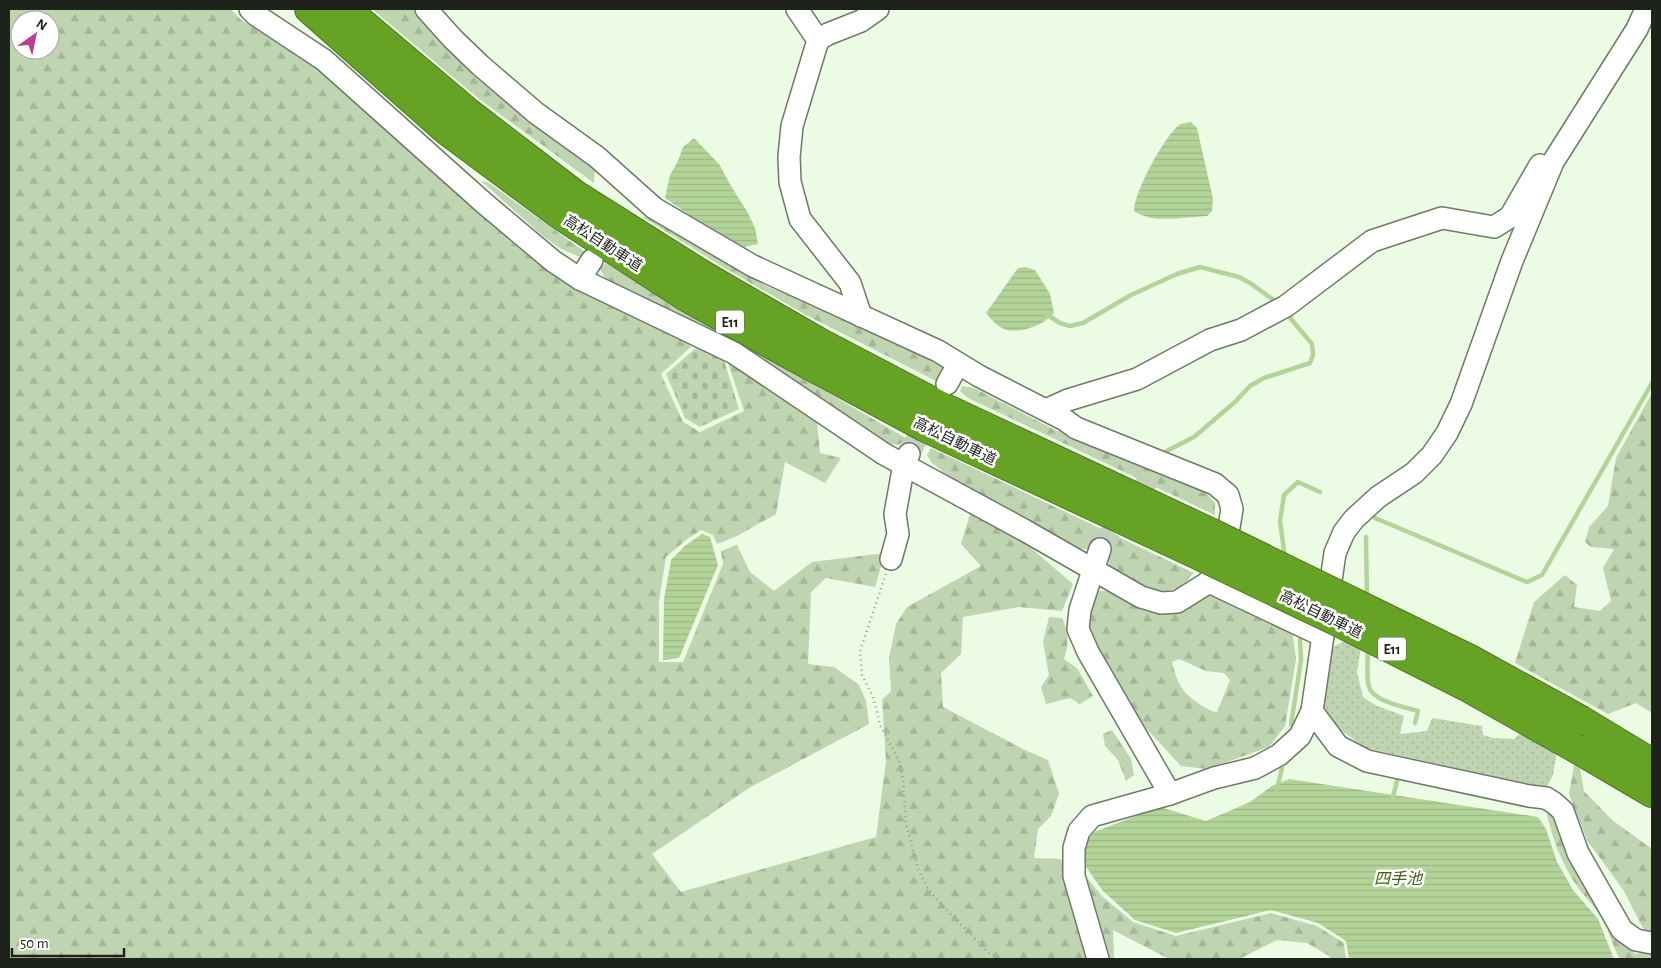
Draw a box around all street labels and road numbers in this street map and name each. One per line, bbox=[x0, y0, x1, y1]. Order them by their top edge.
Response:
street label: 高松自動車道 bbox=[561, 212, 645, 274]
road number: E11 bbox=[716, 311, 744, 334]
street label: 高松自動車道 bbox=[911, 414, 999, 468]
street label: 高松自動車道 bbox=[1277, 587, 1365, 641]
road number: E11 bbox=[1378, 638, 1406, 661]

